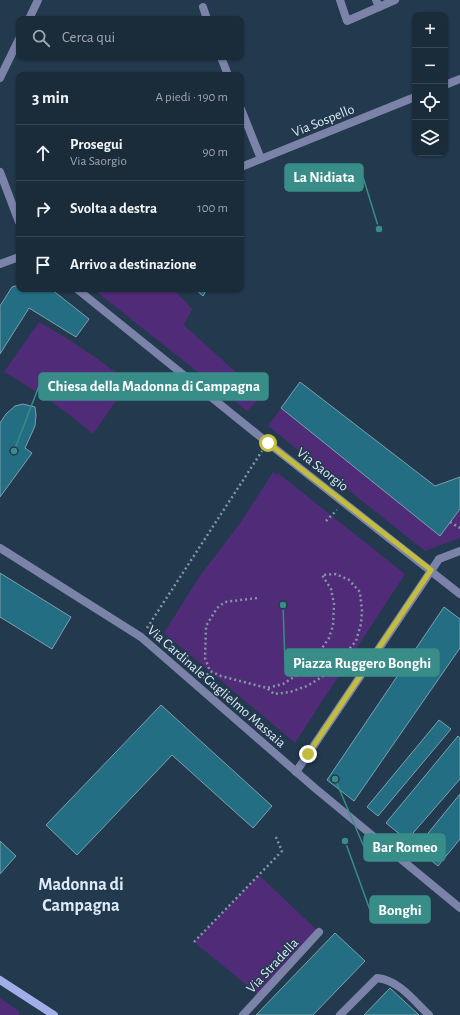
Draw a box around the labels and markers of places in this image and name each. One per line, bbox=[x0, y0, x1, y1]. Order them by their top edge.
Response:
callout: La Nidiata bbox=[285, 164, 363, 191]
callout: Chiesa della Madonna di Campagna bbox=[39, 373, 268, 400]
callout: Piazza Ruggero Bonghi bbox=[285, 649, 439, 676]
callout: Bar Romeo bbox=[364, 834, 445, 861]
callout: Bonghi bbox=[370, 896, 430, 923]

